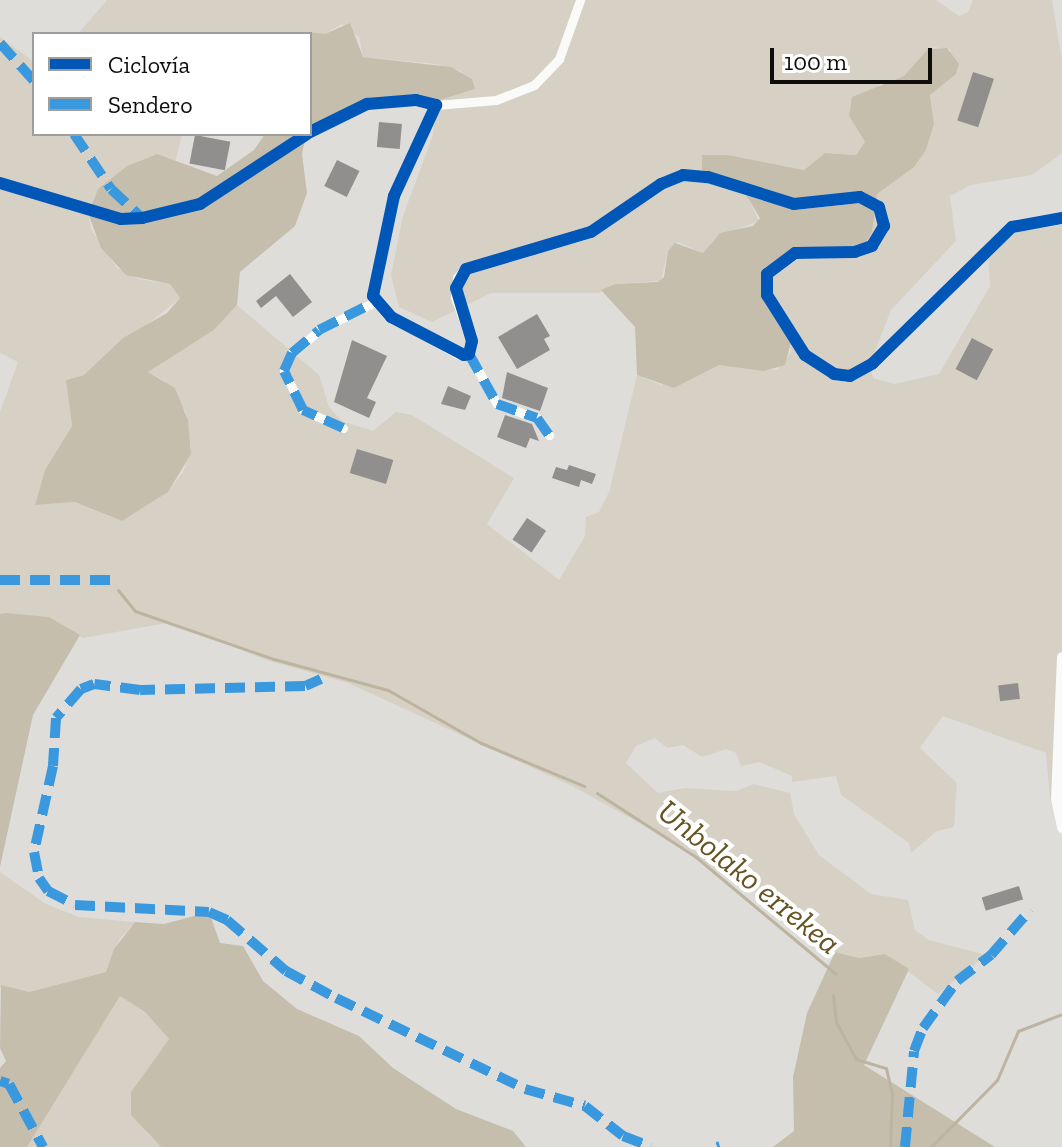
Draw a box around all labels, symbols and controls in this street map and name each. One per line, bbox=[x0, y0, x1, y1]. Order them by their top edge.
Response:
legend bbox=[32, 32, 312, 136]
scale bar bbox=[774, 32, 936, 82]
text: 100 m bbox=[784, 47, 847, 76]
text: Ciclovía bbox=[108, 50, 190, 79]
text: Sendero bbox=[108, 90, 193, 119]
water label: Unbolako errekea bbox=[650, 792, 848, 962]

